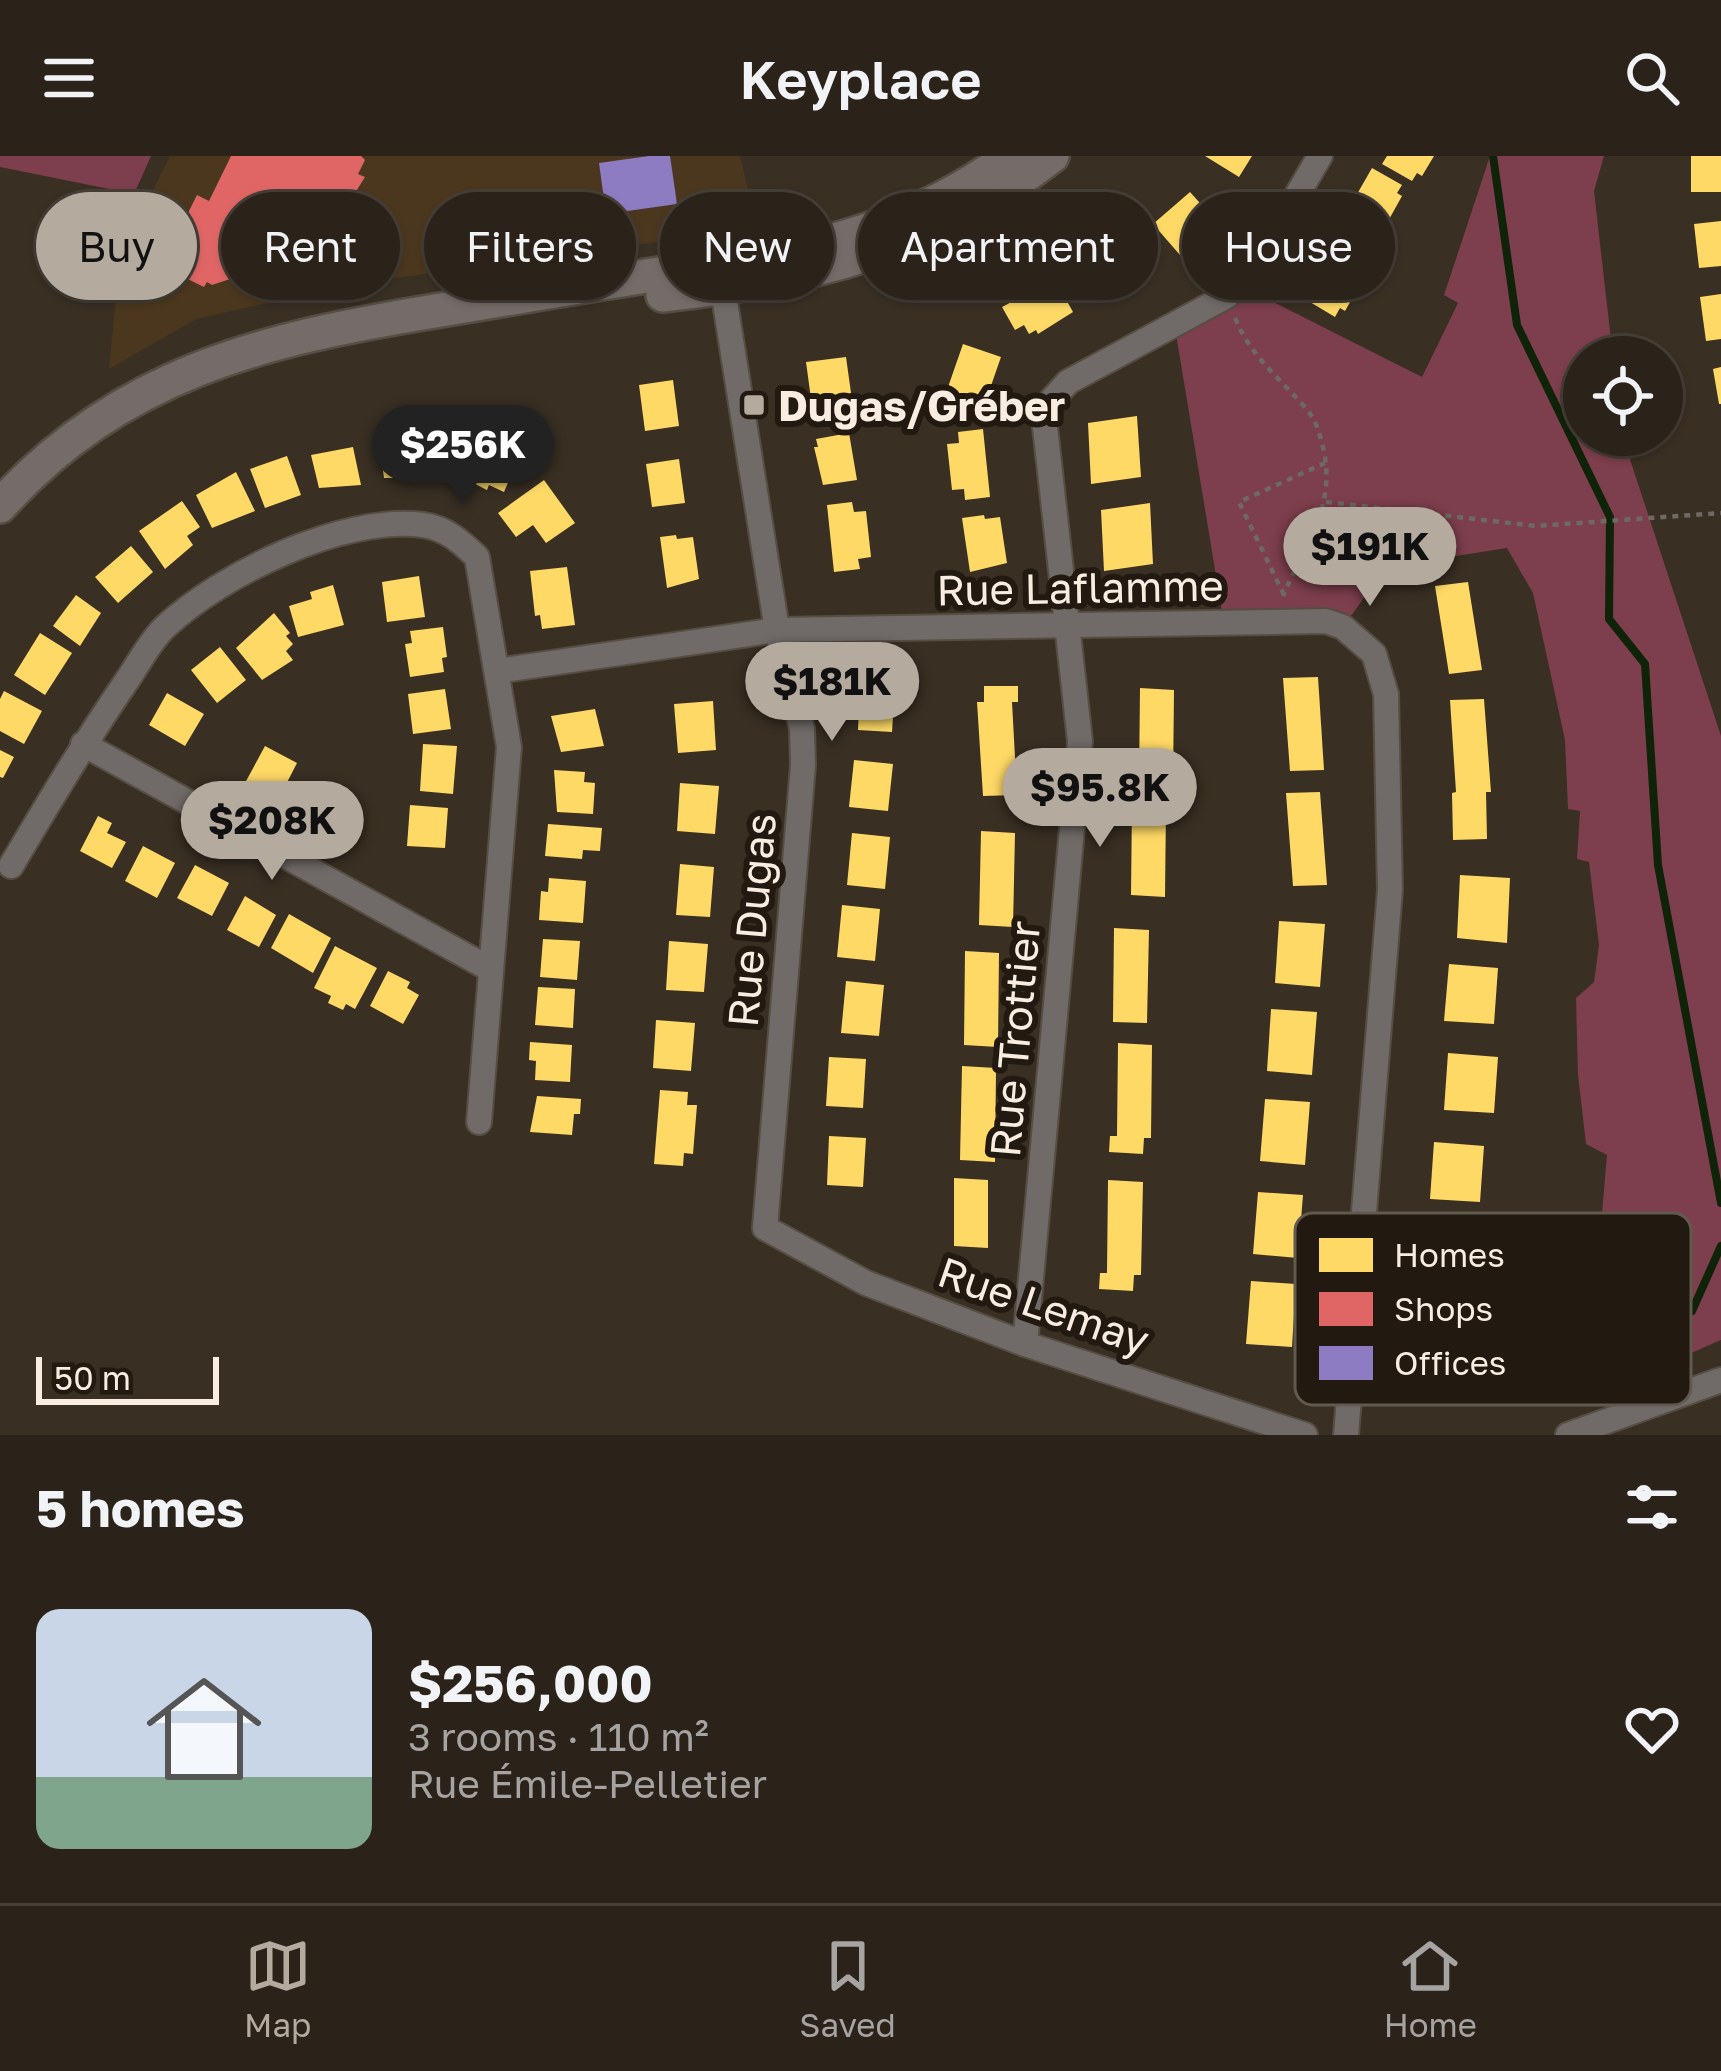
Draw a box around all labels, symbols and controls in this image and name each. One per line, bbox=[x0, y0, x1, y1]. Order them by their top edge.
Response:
icon: menu bbox=[36, 45, 102, 111]
icon: search bbox=[1619, 45, 1685, 111]
text: Keyplace bbox=[739, 46, 982, 111]
chip: Buy bbox=[36, 192, 197, 300]
chip: Rent bbox=[221, 192, 400, 300]
chip: Filters bbox=[424, 192, 636, 300]
chip: New bbox=[660, 192, 834, 300]
chip: Apartment bbox=[858, 192, 1158, 300]
chip: House bbox=[1182, 192, 1395, 300]
map controls bbox=[1563, 336, 1683, 456]
button: locate bbox=[1563, 336, 1683, 456]
place label: Dugas/Gréber bbox=[778, 380, 1065, 430]
marker: Dugas/Gréber bbox=[741, 392, 767, 418]
pin: $256K bbox=[379, 405, 547, 507]
text: $256K bbox=[400, 420, 526, 467]
pin: $191K bbox=[1286, 507, 1454, 609]
text: $191K bbox=[1310, 522, 1430, 569]
street label: Rue Laflamme bbox=[936, 559, 1224, 615]
pin: $181K bbox=[748, 642, 916, 744]
text: $181K bbox=[772, 657, 892, 704]
pin: $95.8K bbox=[1002, 748, 1198, 850]
text: $95.8K bbox=[1030, 763, 1170, 810]
pin: $208K bbox=[188, 781, 356, 883]
text: $208K bbox=[208, 796, 336, 843]
street label: Rue Dugas bbox=[717, 811, 785, 1029]
street label: Rue Trottier bbox=[979, 919, 1049, 1159]
legend bbox=[1295, 1213, 1691, 1405]
text: Homes bbox=[1394, 1235, 1505, 1274]
street label: Rue Lemay bbox=[932, 1246, 1156, 1364]
text: Shops bbox=[1394, 1289, 1493, 1328]
text: Offices bbox=[1394, 1343, 1506, 1382]
scale bar bbox=[36, 1351, 219, 1404]
text: 50 m bbox=[54, 1358, 131, 1397]
icon: filters bbox=[1619, 1474, 1685, 1540]
text: 5 homes bbox=[36, 1477, 245, 1538]
text: $256,000 bbox=[408, 1652, 653, 1713]
icon: home bbox=[132, 1657, 276, 1801]
icon: heart bbox=[1619, 1696, 1685, 1762]
text: 3 rooms · 110 m² bbox=[408, 1713, 709, 1760]
text: Rue Émile-Pelletier bbox=[408, 1760, 767, 1807]
tab: Map bbox=[244, 1933, 311, 2044]
tab: Saved bbox=[799, 1933, 896, 2044]
tab: Home bbox=[1384, 1933, 1477, 2044]

